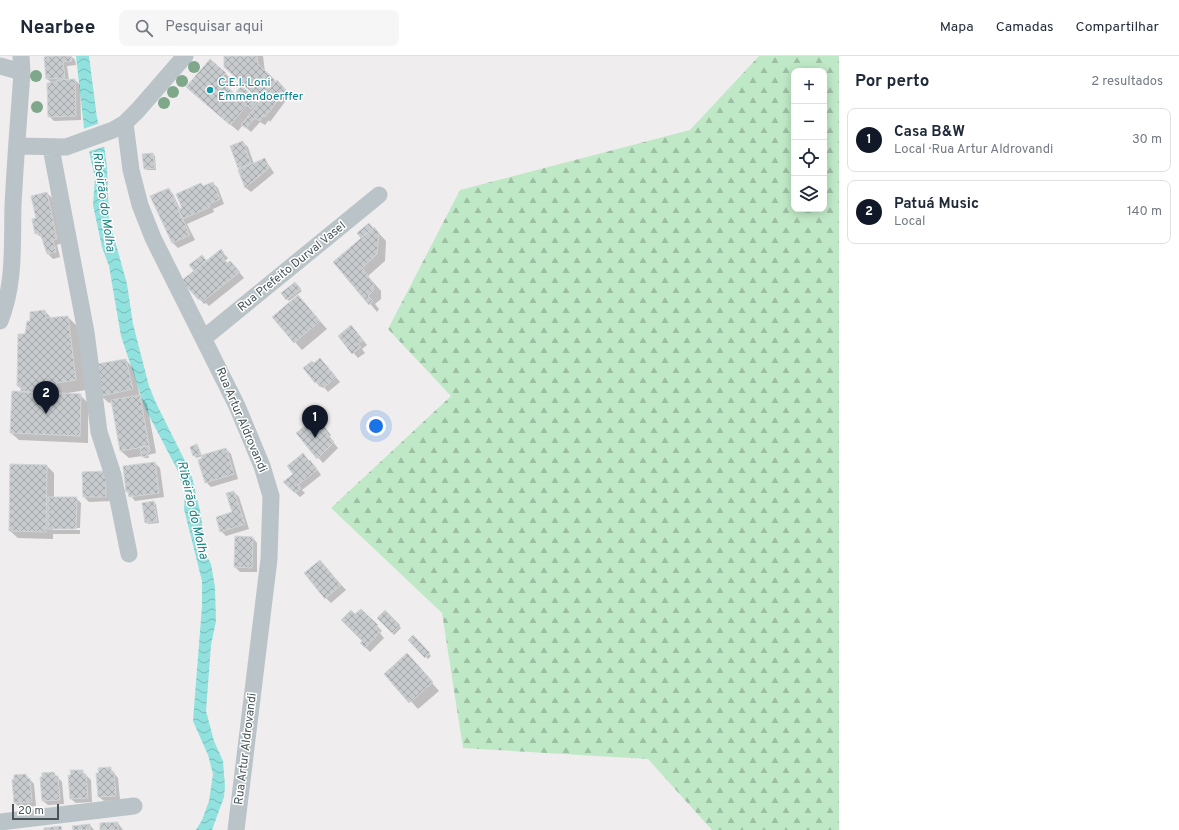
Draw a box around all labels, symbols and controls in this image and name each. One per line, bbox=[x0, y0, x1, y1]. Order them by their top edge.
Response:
search box bbox=[119, 10, 399, 46]
text: Nearbee bbox=[20, 16, 95, 40]
icon: search bbox=[133, 17, 155, 39]
text: Pesquisar aqui bbox=[165, 18, 263, 37]
text: Mapa bbox=[940, 19, 974, 36]
text: Camadas bbox=[996, 19, 1054, 36]
text: Compartilhar bbox=[1076, 19, 1159, 36]
map controls bbox=[791, 68, 827, 212]
button: + bbox=[791, 68, 827, 104]
text: Por perto bbox=[855, 71, 929, 93]
text: 2 resultados bbox=[1091, 74, 1163, 90]
place label: C.E.I. Loni Emmendoerffer bbox=[218, 75, 304, 105]
marker: C.E.I. Loni Emmendoerffer bbox=[205, 85, 215, 95]
button: − bbox=[791, 104, 827, 140]
text: Casa B&W bbox=[894, 123, 965, 142]
text: 1 bbox=[866, 132, 872, 148]
text: 30 m bbox=[1132, 132, 1162, 148]
button: locate bbox=[791, 140, 827, 176]
text: Local · Rua Artur Aldrovandi bbox=[894, 142, 1053, 158]
water label: Ribeirão do Molha bbox=[88, 151, 118, 253]
button: layers bbox=[791, 176, 827, 212]
text: Patuá Music bbox=[894, 195, 979, 214]
text: 2 bbox=[865, 204, 873, 220]
text: 140 m bbox=[1127, 204, 1162, 220]
text: Local bbox=[894, 214, 925, 230]
street label: Rua Prefeito Durval Vasel bbox=[235, 218, 349, 316]
street label: Rua Artur Aldrovandi bbox=[212, 365, 270, 475]
pin: 2 bbox=[33, 381, 59, 414]
pin: 1 bbox=[302, 405, 328, 438]
your location bbox=[366, 416, 386, 436]
water label: Ribeirão do Molha bbox=[173, 459, 211, 561]
street label: Rua Artur Aldrovandi bbox=[231, 692, 261, 806]
scale bar bbox=[12, 802, 59, 821]
text: 20 m bbox=[18, 804, 44, 818]

